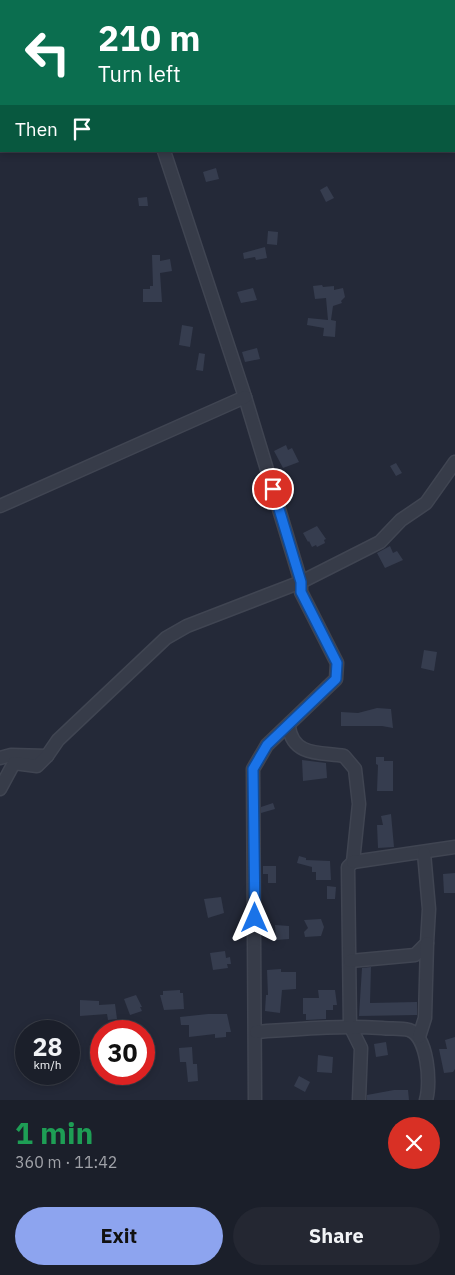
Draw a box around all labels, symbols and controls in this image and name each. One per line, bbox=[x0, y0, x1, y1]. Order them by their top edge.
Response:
text: 210 m bbox=[98, 15, 201, 61]
icon: left bbox=[15, 20, 80, 85]
text: Turn left bbox=[98, 59, 181, 88]
icon: arrive bbox=[68, 115, 96, 143]
text: Then bbox=[15, 117, 58, 141]
pin bbox=[252, 468, 294, 510]
icon: arrive bbox=[259, 475, 287, 503]
position arrow bbox=[228, 891, 280, 943]
speed limit sign: 30 bbox=[90, 1020, 155, 1085]
text: 28 bbox=[32, 1030, 63, 1063]
text: km/h bbox=[33, 1057, 62, 1072]
text: 1 min bbox=[15, 1113, 93, 1152]
button: close bbox=[388, 1117, 440, 1169]
text: 360 m · 11:42 bbox=[15, 1152, 117, 1172]
button: Exit bbox=[15, 1207, 223, 1265]
button: Share bbox=[233, 1207, 440, 1265]

